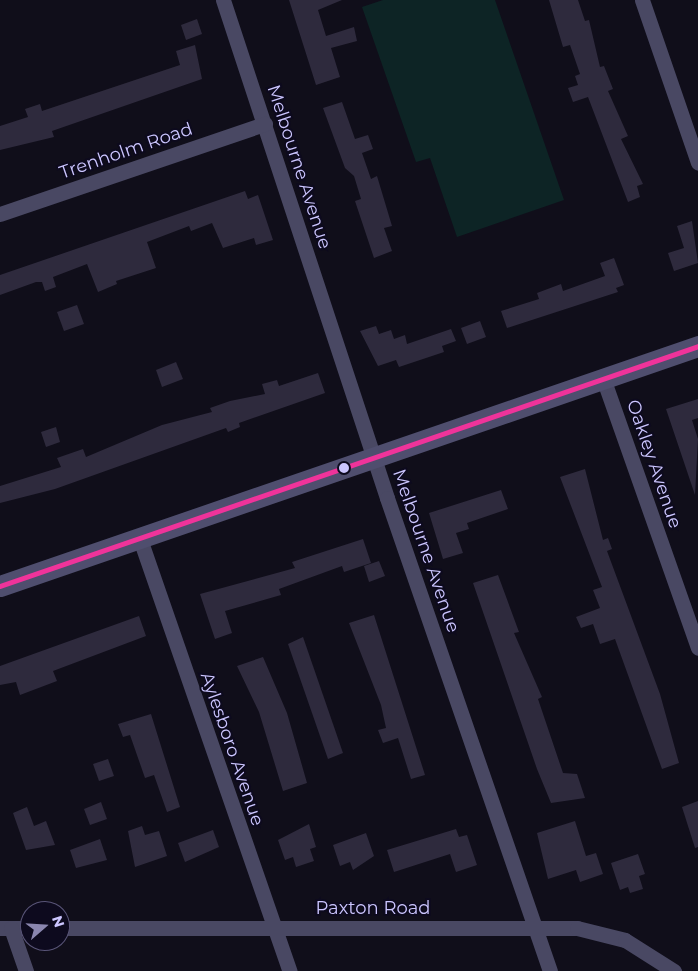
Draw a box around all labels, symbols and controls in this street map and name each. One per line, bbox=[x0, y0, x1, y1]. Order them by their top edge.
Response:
street label: Melbourne Avenue bbox=[262, 82, 336, 252]
street label: Trenholm Road bbox=[57, 118, 195, 184]
street label: Oakley Avenue bbox=[622, 397, 686, 531]
unlabelled marker bbox=[339, 463, 349, 473]
street label: Melbourne Avenue bbox=[388, 467, 464, 635]
street label: Aylesboro Avenue bbox=[196, 669, 268, 829]
street label: Paxton Road bbox=[315, 897, 431, 919]
north arrow bbox=[20, 901, 70, 951]
text: N bbox=[48, 913, 69, 930]

